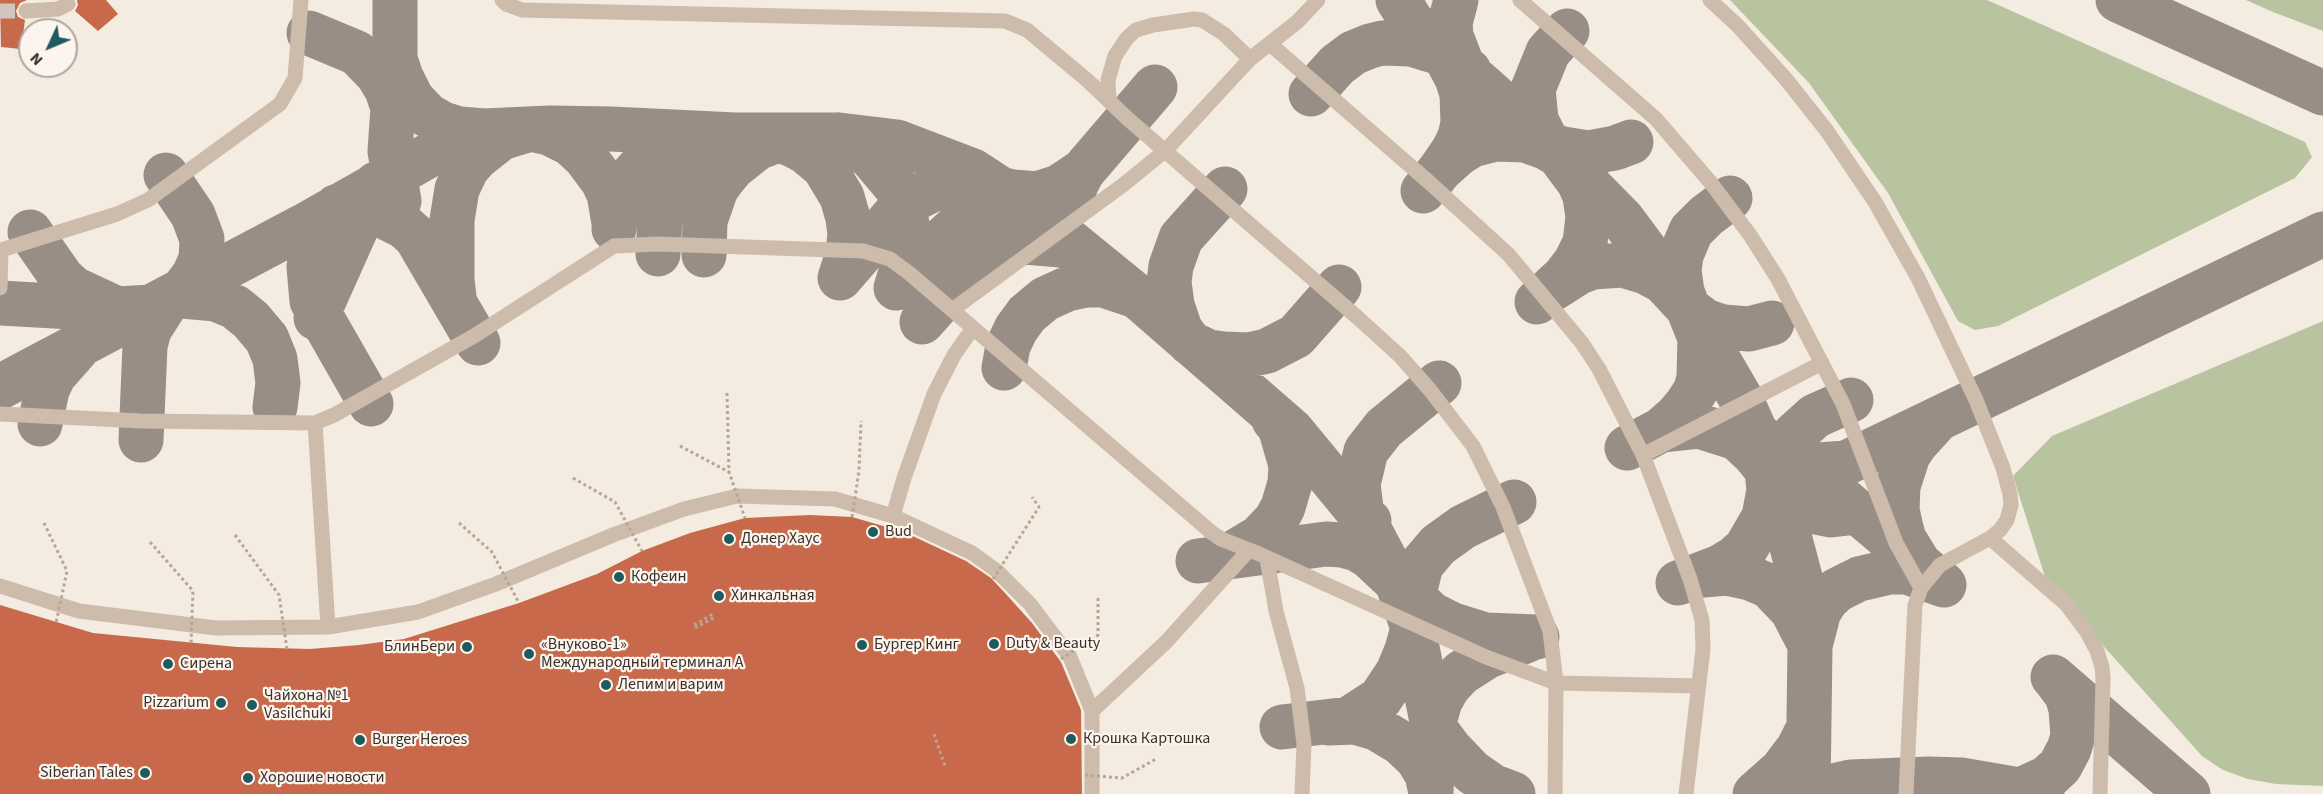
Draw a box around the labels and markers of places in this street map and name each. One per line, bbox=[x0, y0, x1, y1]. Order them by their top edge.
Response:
place label: Bud bbox=[885, 522, 912, 542]
marker: Bud bbox=[866, 525, 880, 539]
place label: Донер Хаус bbox=[741, 529, 820, 549]
marker: Донер Хаус bbox=[722, 532, 736, 546]
place label: Кофеин bbox=[631, 567, 687, 587]
marker: Кофеин bbox=[612, 570, 626, 584]
place label: Хинкальная bbox=[731, 586, 815, 606]
marker: Хинкальная bbox=[712, 589, 726, 603]
place label: Duty & Beauty bbox=[1006, 634, 1100, 654]
place label: «Внуково-1» Международный терминал А bbox=[541, 635, 743, 673]
place label: Бургер Кинг bbox=[874, 635, 959, 655]
place label: БлинБери bbox=[384, 637, 455, 657]
marker: Duty & Beauty bbox=[987, 637, 1001, 651]
marker: Бургер Кинг bbox=[855, 638, 869, 652]
marker: БлинБери bbox=[460, 640, 474, 654]
marker: «Внуково-1» Международный терминал А bbox=[522, 647, 536, 661]
place label: Сирена bbox=[180, 654, 232, 674]
marker: Сирена bbox=[161, 657, 175, 671]
place label: Лепим и варим bbox=[618, 675, 724, 695]
marker: Лепим и варим bbox=[599, 678, 613, 692]
place label: Чайхона №1 Vasilchuki bbox=[264, 686, 349, 724]
place label: Pizzarium bbox=[143, 693, 209, 713]
marker: Pizzarium bbox=[214, 696, 228, 710]
marker: Чайхона №1 Vasilchuki bbox=[245, 698, 259, 712]
place label: Крошка Картошка bbox=[1083, 729, 1210, 749]
place label: Burger Heroes bbox=[372, 730, 467, 750]
marker: Крошка Картошка bbox=[1064, 732, 1078, 746]
marker: Burger Heroes bbox=[353, 733, 367, 747]
place label: Siberian Tales bbox=[40, 763, 133, 783]
marker: Siberian Tales bbox=[138, 766, 152, 780]
place label: Хорошие новости bbox=[260, 768, 384, 788]
marker: Хорошие новости bbox=[241, 771, 255, 785]

